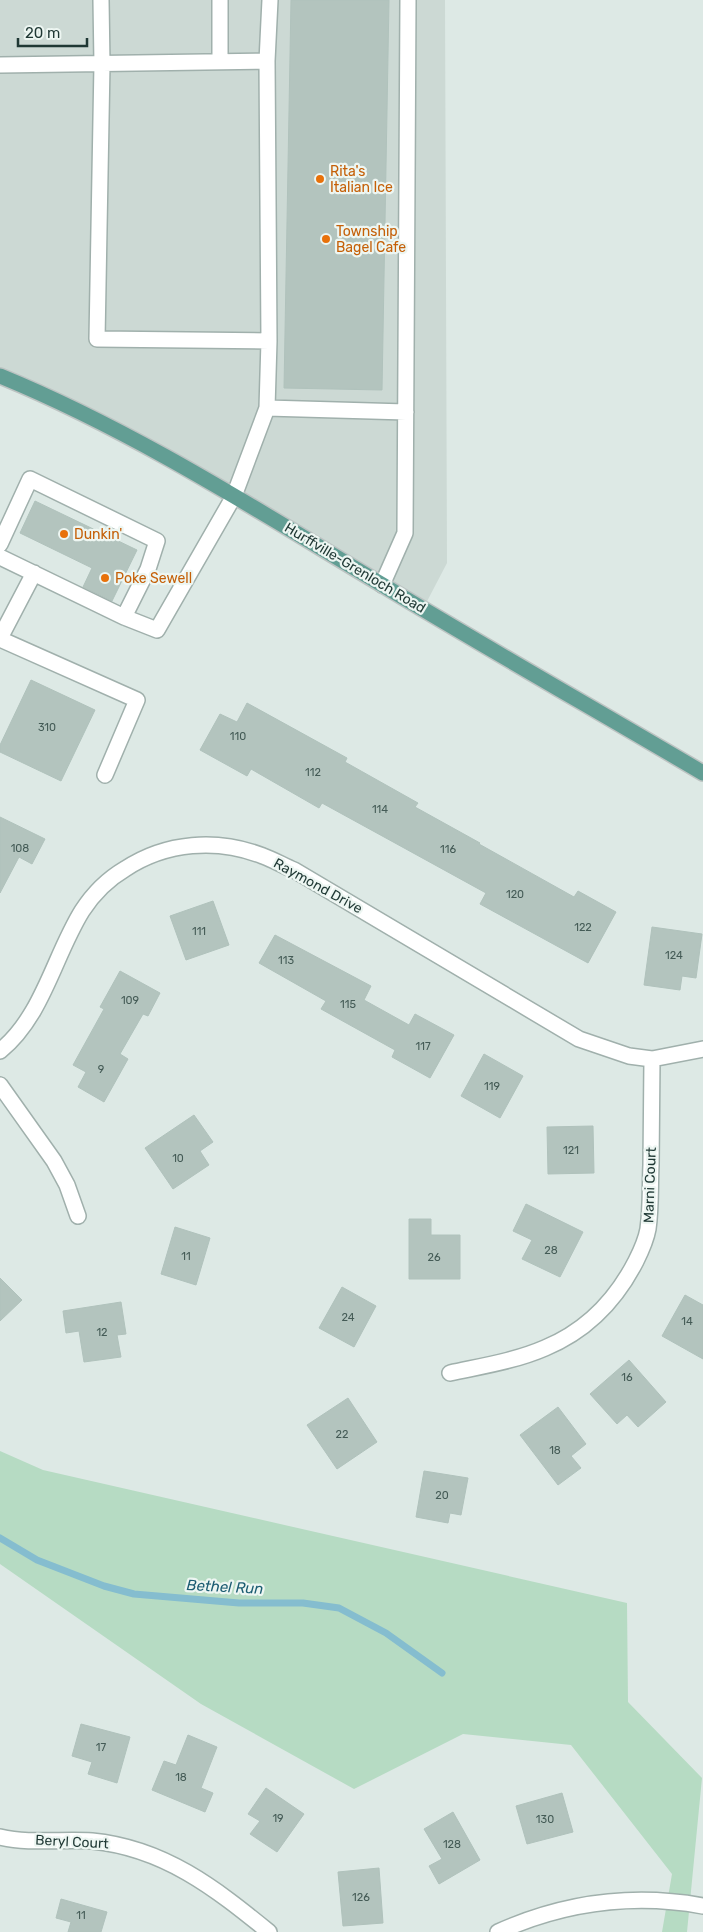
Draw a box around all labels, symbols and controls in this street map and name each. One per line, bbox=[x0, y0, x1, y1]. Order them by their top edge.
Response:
scale bar bbox=[18, 15, 86, 47]
text: 20 m bbox=[25, 24, 60, 42]
place label: Rita's Italian Ice bbox=[330, 163, 393, 196]
marker: Rita's Italian Ice bbox=[314, 173, 326, 185]
place label: Township Bagel Cafe bbox=[336, 223, 406, 256]
marker: Township Bagel Cafe bbox=[320, 233, 332, 245]
street label: Hurffville-Grenloch Road bbox=[281, 519, 429, 617]
place label: Dunkin' bbox=[74, 526, 122, 543]
marker: Dunkin' bbox=[58, 528, 70, 540]
place label: Poke Sewell bbox=[115, 570, 192, 587]
marker: Poke Sewell bbox=[99, 572, 111, 584]
house number: 310 bbox=[38, 721, 56, 734]
house number: 110 bbox=[230, 730, 246, 743]
house number: 112 bbox=[305, 766, 321, 779]
house number: 114 bbox=[372, 803, 388, 816]
house number: 108 bbox=[11, 842, 29, 855]
house number: 116 bbox=[440, 843, 456, 856]
street label: Raymond Drive bbox=[271, 855, 365, 917]
house number: 120 bbox=[506, 888, 524, 901]
house number: 122 bbox=[574, 921, 592, 934]
house number: 111 bbox=[192, 925, 206, 938]
house number: 124 bbox=[665, 949, 683, 962]
house number: 113 bbox=[278, 954, 294, 967]
house number: 109 bbox=[121, 994, 139, 1007]
house number: 115 bbox=[340, 998, 356, 1011]
house number: 117 bbox=[415, 1040, 431, 1053]
house number: 9 bbox=[98, 1063, 104, 1076]
house number: 119 bbox=[484, 1080, 500, 1093]
house number: 121 bbox=[563, 1144, 579, 1157]
street label: Marni Court bbox=[640, 1146, 660, 1223]
house number: 10 bbox=[172, 1152, 184, 1165]
house number: 28 bbox=[544, 1244, 558, 1257]
house number: 11 bbox=[181, 1250, 191, 1263]
house number: 26 bbox=[427, 1251, 441, 1264]
house number: 24 bbox=[341, 1311, 355, 1324]
house number: 14 bbox=[681, 1315, 693, 1328]
house number: 12 bbox=[96, 1326, 108, 1339]
house number: 16 bbox=[621, 1371, 633, 1384]
house number: 22 bbox=[336, 1428, 348, 1441]
house number: 18 bbox=[549, 1444, 561, 1457]
house number: 20 bbox=[435, 1489, 449, 1502]
water label: Bethel Run bbox=[186, 1576, 264, 1598]
house number: 17 bbox=[96, 1741, 107, 1754]
house number: 18 bbox=[175, 1771, 187, 1784]
house number: 19 bbox=[272, 1812, 284, 1825]
house number: 130 bbox=[536, 1813, 554, 1826]
street label: Beryl Court bbox=[35, 1832, 110, 1852]
house number: 128 bbox=[443, 1838, 461, 1851]
house number: 126 bbox=[352, 1891, 370, 1904]
house number: 11 bbox=[76, 1909, 86, 1922]

